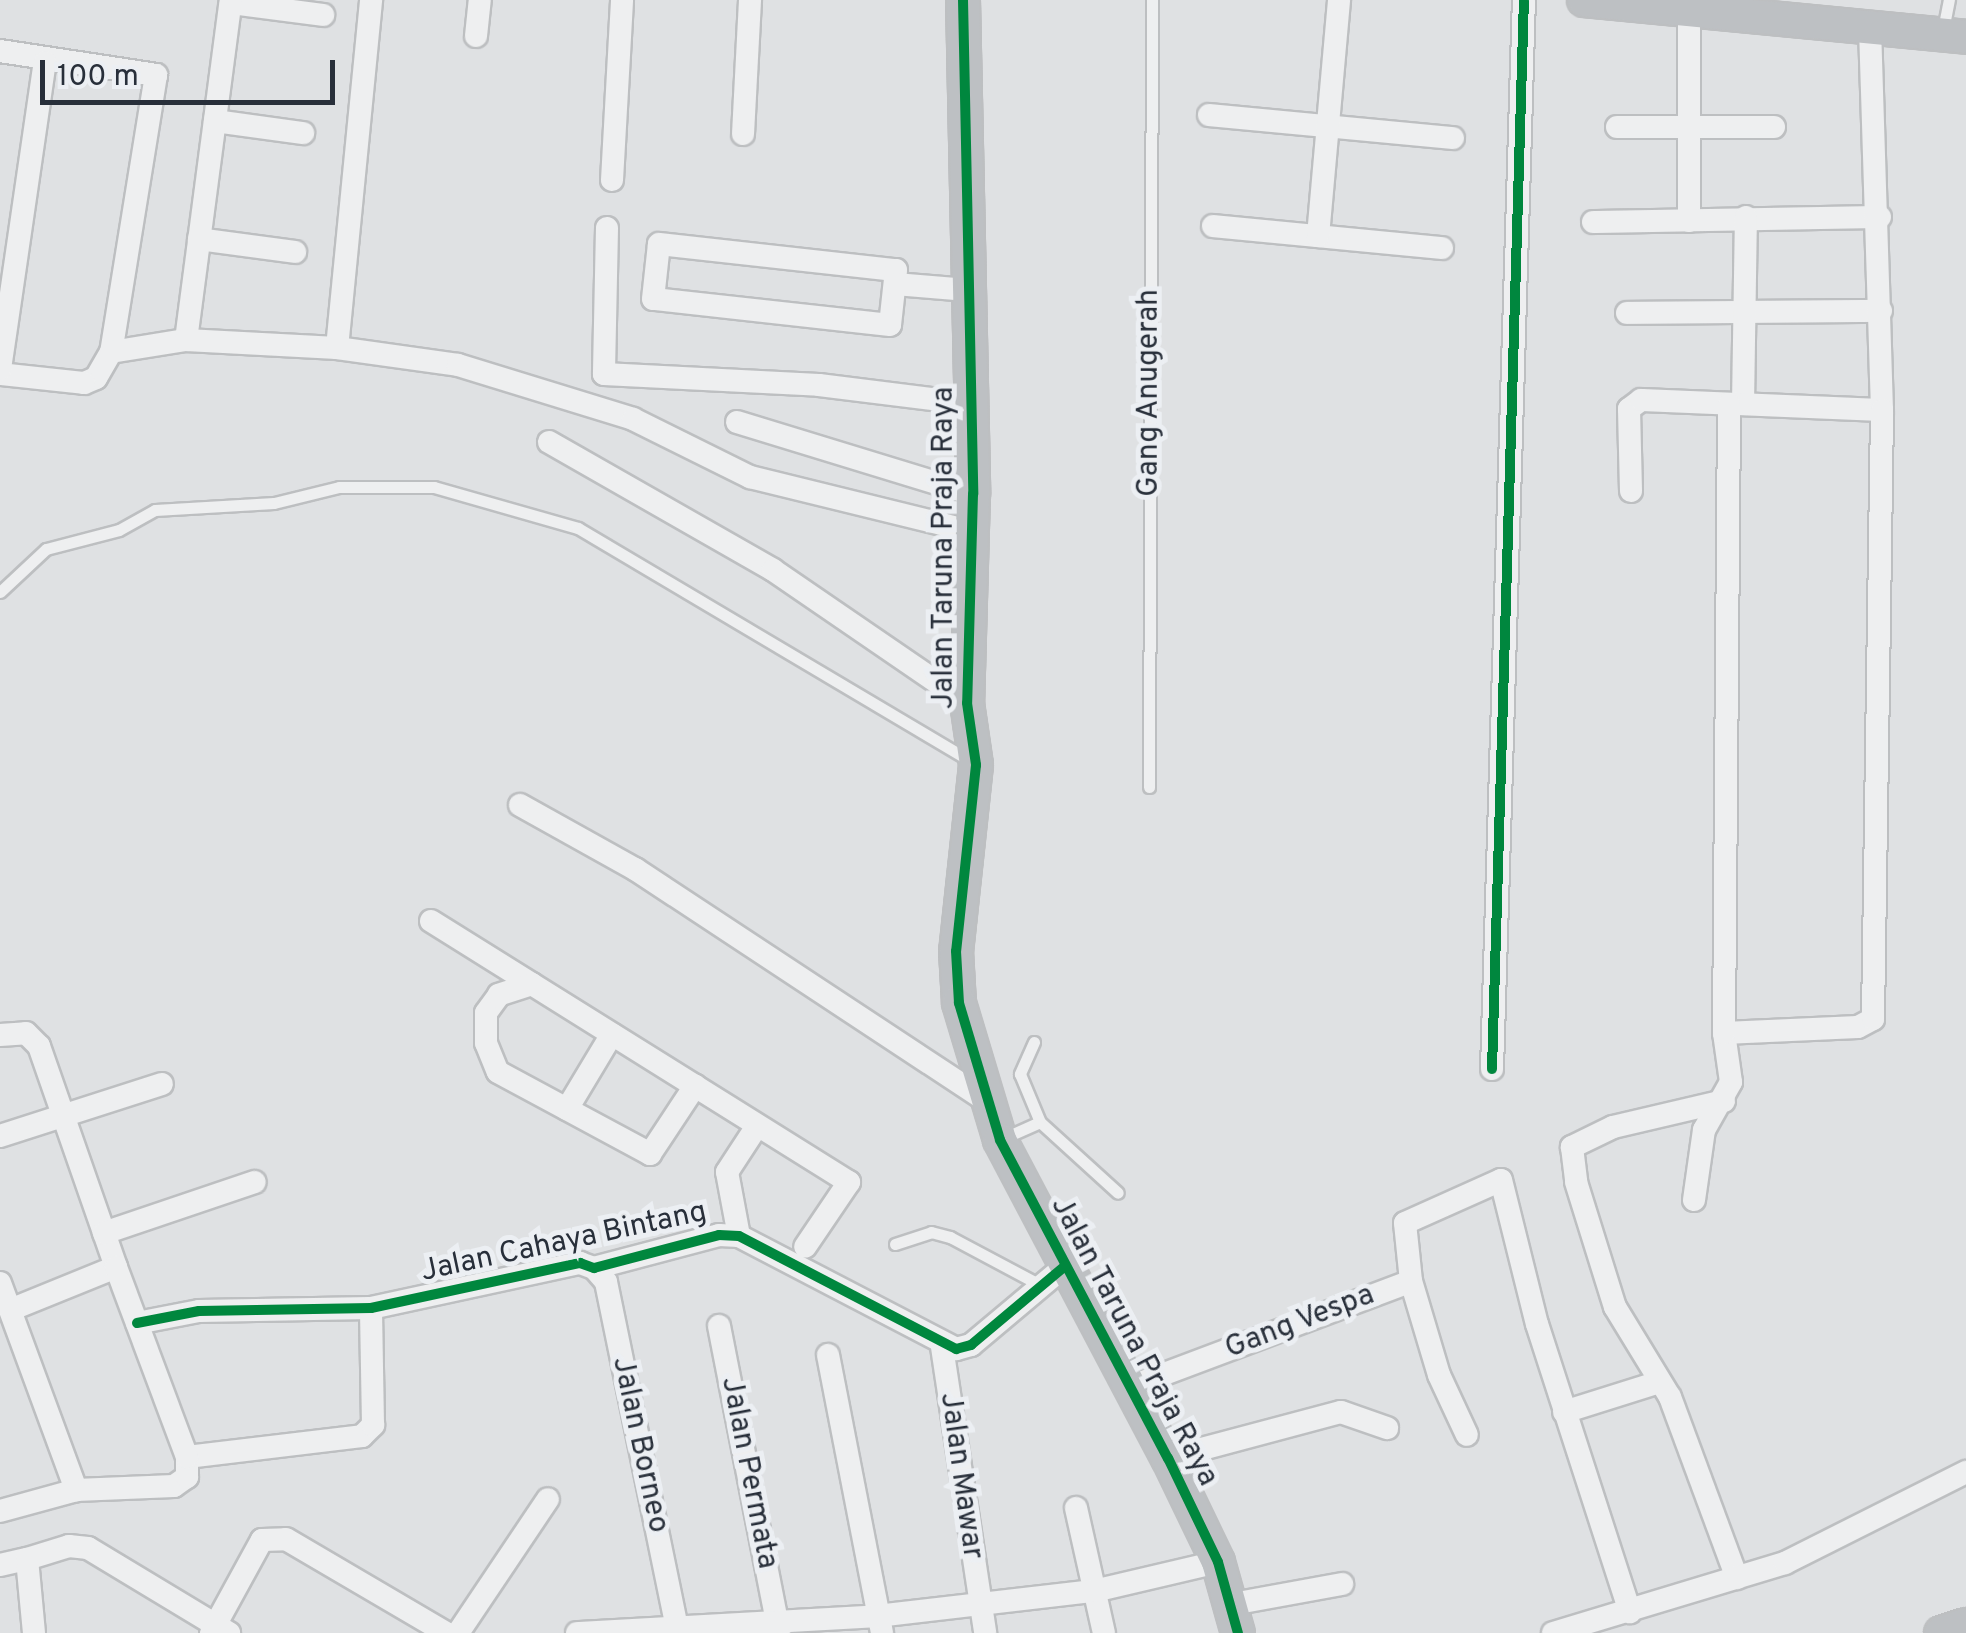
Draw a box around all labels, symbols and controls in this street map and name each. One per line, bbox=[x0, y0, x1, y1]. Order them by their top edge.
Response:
scale bar bbox=[45, 40, 340, 102]
text: 100 m bbox=[57, 59, 139, 96]
street label: Gang Anugerah bbox=[1132, 288, 1168, 498]
street label: Jalan Taruna Praja Raya bbox=[927, 386, 963, 710]
street label: Jalan Taruna Praja Raya bbox=[1041, 1191, 1225, 1493]
street label: Jalan Cahaya Bintang bbox=[418, 1195, 710, 1291]
street label: Gang Vespa bbox=[1220, 1278, 1380, 1368]
street label: Jalan Borneo bbox=[603, 1354, 675, 1536]
street label: Jalan Permata bbox=[712, 1374, 784, 1572]
street label: Jalan Mawar bbox=[930, 1390, 990, 1562]

